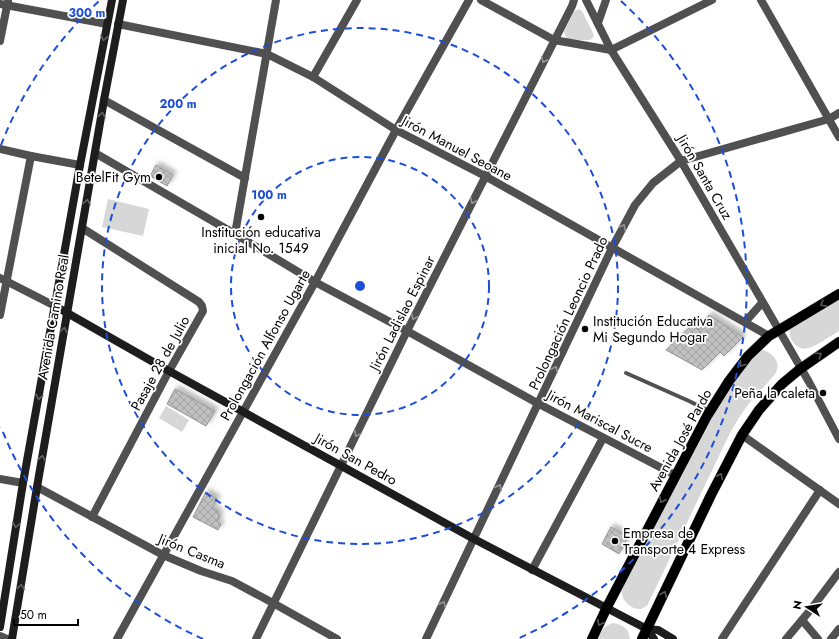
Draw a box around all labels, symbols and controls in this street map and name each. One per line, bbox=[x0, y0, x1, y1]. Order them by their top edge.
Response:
text: 300 m bbox=[69, 4, 106, 22]
one-way arrow bbox=[100, 35, 109, 41]
one-way arrow bbox=[541, 56, 549, 63]
text: 200 m bbox=[159, 95, 197, 113]
street label: Jirón Manuel Seoane bbox=[397, 110, 516, 185]
one-way arrow bbox=[97, 112, 105, 118]
street label: Jirón Santa Cruz bbox=[672, 129, 738, 224]
place label: BetelFit Gym bbox=[76, 167, 151, 187]
marker: BetelFit Gym bbox=[154, 172, 164, 182]
text: 100 m bbox=[251, 186, 287, 204]
one-way arrow bbox=[470, 197, 478, 204]
one-way arrow bbox=[82, 199, 90, 205]
marker: Institución educativa inicial No. 1549 bbox=[256, 212, 266, 222]
place label: Institución educativa inicial No. 1549 bbox=[201, 222, 321, 258]
one-way arrow bbox=[619, 224, 626, 231]
street label: Prolongación Leoncio Prado bbox=[524, 233, 613, 393]
street label: Jirón Ladislao Espinar bbox=[363, 252, 440, 376]
street label: Avenida Camino Real bbox=[32, 253, 74, 381]
street label: Prolongación Alfonso Ugarte bbox=[215, 266, 315, 424]
centre of rings bbox=[353, 279, 367, 293]
one-way arrow bbox=[820, 299, 827, 306]
place label: Institución Educativa Mi Segundo Hogar bbox=[593, 311, 713, 347]
street label: Pasaje 28 de Julio bbox=[126, 312, 195, 414]
one-way arrow bbox=[411, 313, 419, 320]
marker: Institución Educativa Mi Segundo Hogar bbox=[580, 324, 590, 334]
one-way arrow bbox=[59, 327, 68, 333]
one-way arrow bbox=[815, 352, 822, 360]
one-way arrow bbox=[740, 359, 747, 366]
one-way arrow bbox=[550, 366, 558, 374]
place label: Peña la caleta bbox=[734, 383, 815, 403]
street label: Jirón Mariscal Sucre bbox=[542, 384, 656, 457]
street label: Avenida José Pardo bbox=[644, 385, 717, 495]
marker: Peña la caleta bbox=[818, 388, 828, 398]
one-way arrow bbox=[35, 394, 43, 400]
street label: Jirón San Pedro bbox=[309, 427, 401, 490]
one-way arrow bbox=[354, 429, 362, 437]
one-way arrow bbox=[37, 455, 46, 462]
one-way arrow bbox=[715, 473, 723, 481]
one-way arrow bbox=[494, 483, 502, 491]
one-way arrow bbox=[660, 496, 667, 503]
one-way arrow bbox=[12, 522, 21, 528]
place label: Empresa de Transporte 4 Express bbox=[623, 523, 745, 559]
street label: Jirón Casma bbox=[154, 528, 228, 573]
marker: Empresa de Transporte 4 Express bbox=[610, 536, 620, 546]
one-way arrow bbox=[16, 584, 25, 590]
north arrow bbox=[787, 587, 827, 627]
one-way arrow bbox=[659, 590, 667, 598]
text: N bbox=[788, 599, 806, 611]
scale bar bbox=[14, 601, 78, 627]
one-way arrow bbox=[438, 601, 446, 608]
text: 50 m bbox=[20, 606, 47, 624]
one-way arrow bbox=[597, 619, 604, 627]

